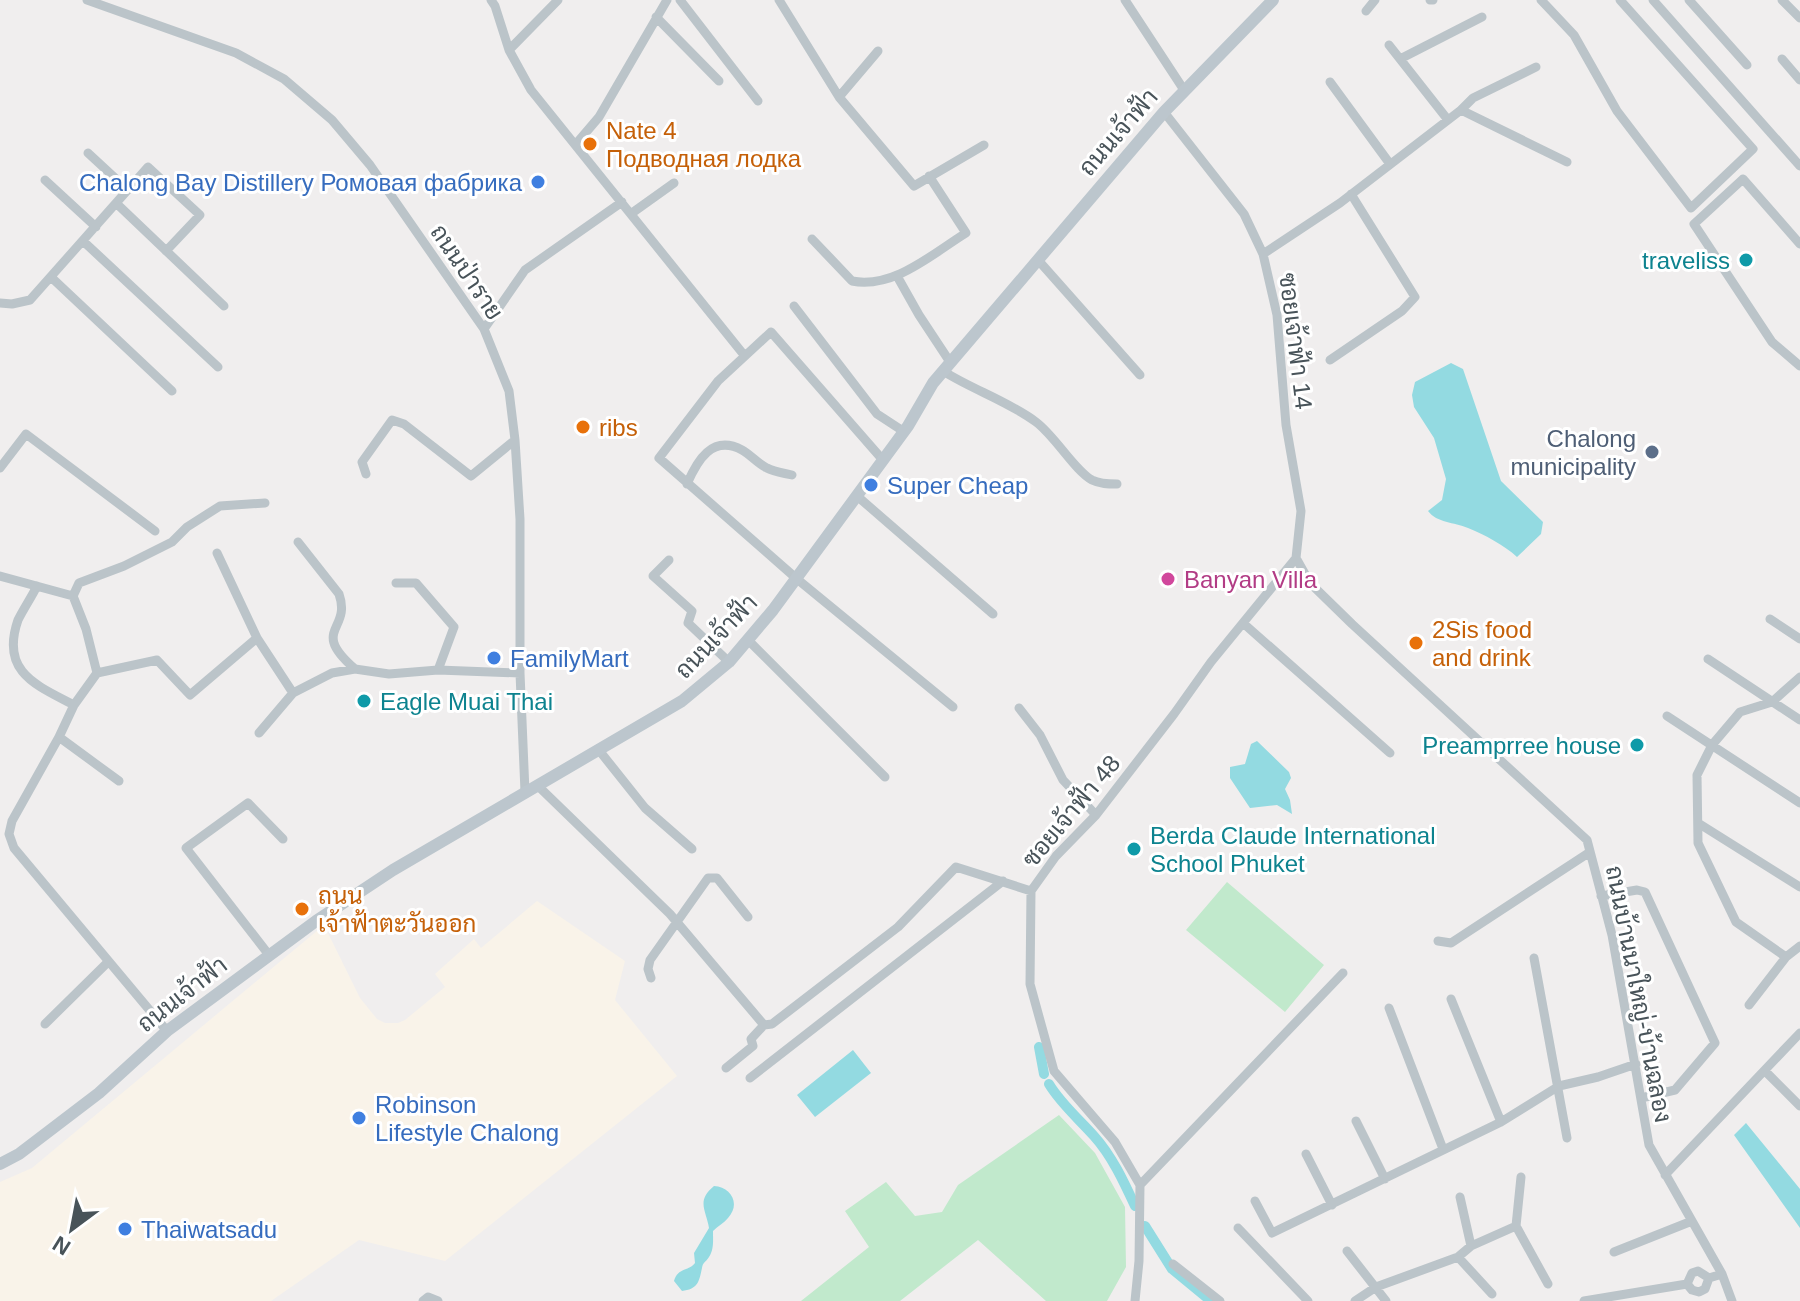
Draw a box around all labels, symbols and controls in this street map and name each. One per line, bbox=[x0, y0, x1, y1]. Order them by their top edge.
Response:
street label: ถนนเจ้าฟ้า bbox=[1072, 83, 1163, 181]
place label: Nate 4 Подводная лодка bbox=[606, 117, 802, 172]
marker: Nate 4 Подводная лодка bbox=[581, 135, 599, 153]
place label: Chalong Bay Distillery Ромовая фабрика bbox=[79, 169, 523, 196]
marker: Chalong Bay Distillery Ромовая фабрика bbox=[529, 173, 547, 191]
street label: ถนนป่าราย bbox=[425, 219, 509, 325]
place label: traveliss bbox=[1642, 247, 1730, 274]
marker: traveliss bbox=[1737, 251, 1755, 269]
street label: ซอยเจ้าฟ้า 14 bbox=[1274, 271, 1319, 411]
place label: ribs bbox=[599, 414, 638, 441]
marker: ribs bbox=[574, 418, 592, 436]
place label: Chalong municipality bbox=[1511, 425, 1636, 480]
marker: Chalong municipality bbox=[1643, 443, 1661, 461]
place label: Super Cheap bbox=[887, 472, 1028, 499]
marker: Super Cheap bbox=[862, 476, 880, 494]
place label: Banyan Villa bbox=[1184, 566, 1318, 593]
marker: Banyan Villa bbox=[1159, 570, 1177, 588]
street label: ถนนเจ้าฟ้า bbox=[669, 588, 762, 683]
place label: 2Sis food and drink bbox=[1432, 616, 1532, 671]
marker: 2Sis food and drink bbox=[1407, 634, 1425, 652]
place label: FamilyMart bbox=[510, 645, 629, 672]
marker: FamilyMart bbox=[485, 649, 503, 667]
place label: Eagle Muai Thai bbox=[380, 688, 553, 715]
marker: Eagle Muai Thai bbox=[355, 692, 373, 710]
place label: Preamprree house bbox=[1422, 732, 1621, 759]
marker: Preamprree house bbox=[1628, 736, 1646, 754]
street label: ซอยเจ้าฟ้า 48 bbox=[1016, 749, 1125, 872]
place label: Berda Claude International School Phuket bbox=[1150, 822, 1436, 877]
marker: Berda Claude International School Phuket bbox=[1125, 840, 1143, 858]
street label: ถนนบ้านนาใหญ่-บ้านฉลอง bbox=[1600, 863, 1679, 1125]
place label: ถนน เจ้าฟ้าตะวันออก bbox=[318, 882, 476, 937]
marker: ถนน เจ้าฟ้าตะวันออก bbox=[293, 900, 311, 918]
street label: ถนนเจ้าฟ้า bbox=[131, 950, 232, 1037]
place label: Robinson Lifestyle Chalong bbox=[375, 1091, 559, 1146]
marker: Robinson Lifestyle Chalong bbox=[350, 1109, 368, 1127]
north arrow bbox=[32, 1189, 112, 1269]
place label: Thaiwatsadu bbox=[141, 1216, 277, 1243]
marker: Thaiwatsadu bbox=[116, 1220, 134, 1238]
text: N bbox=[48, 1231, 75, 1260]

